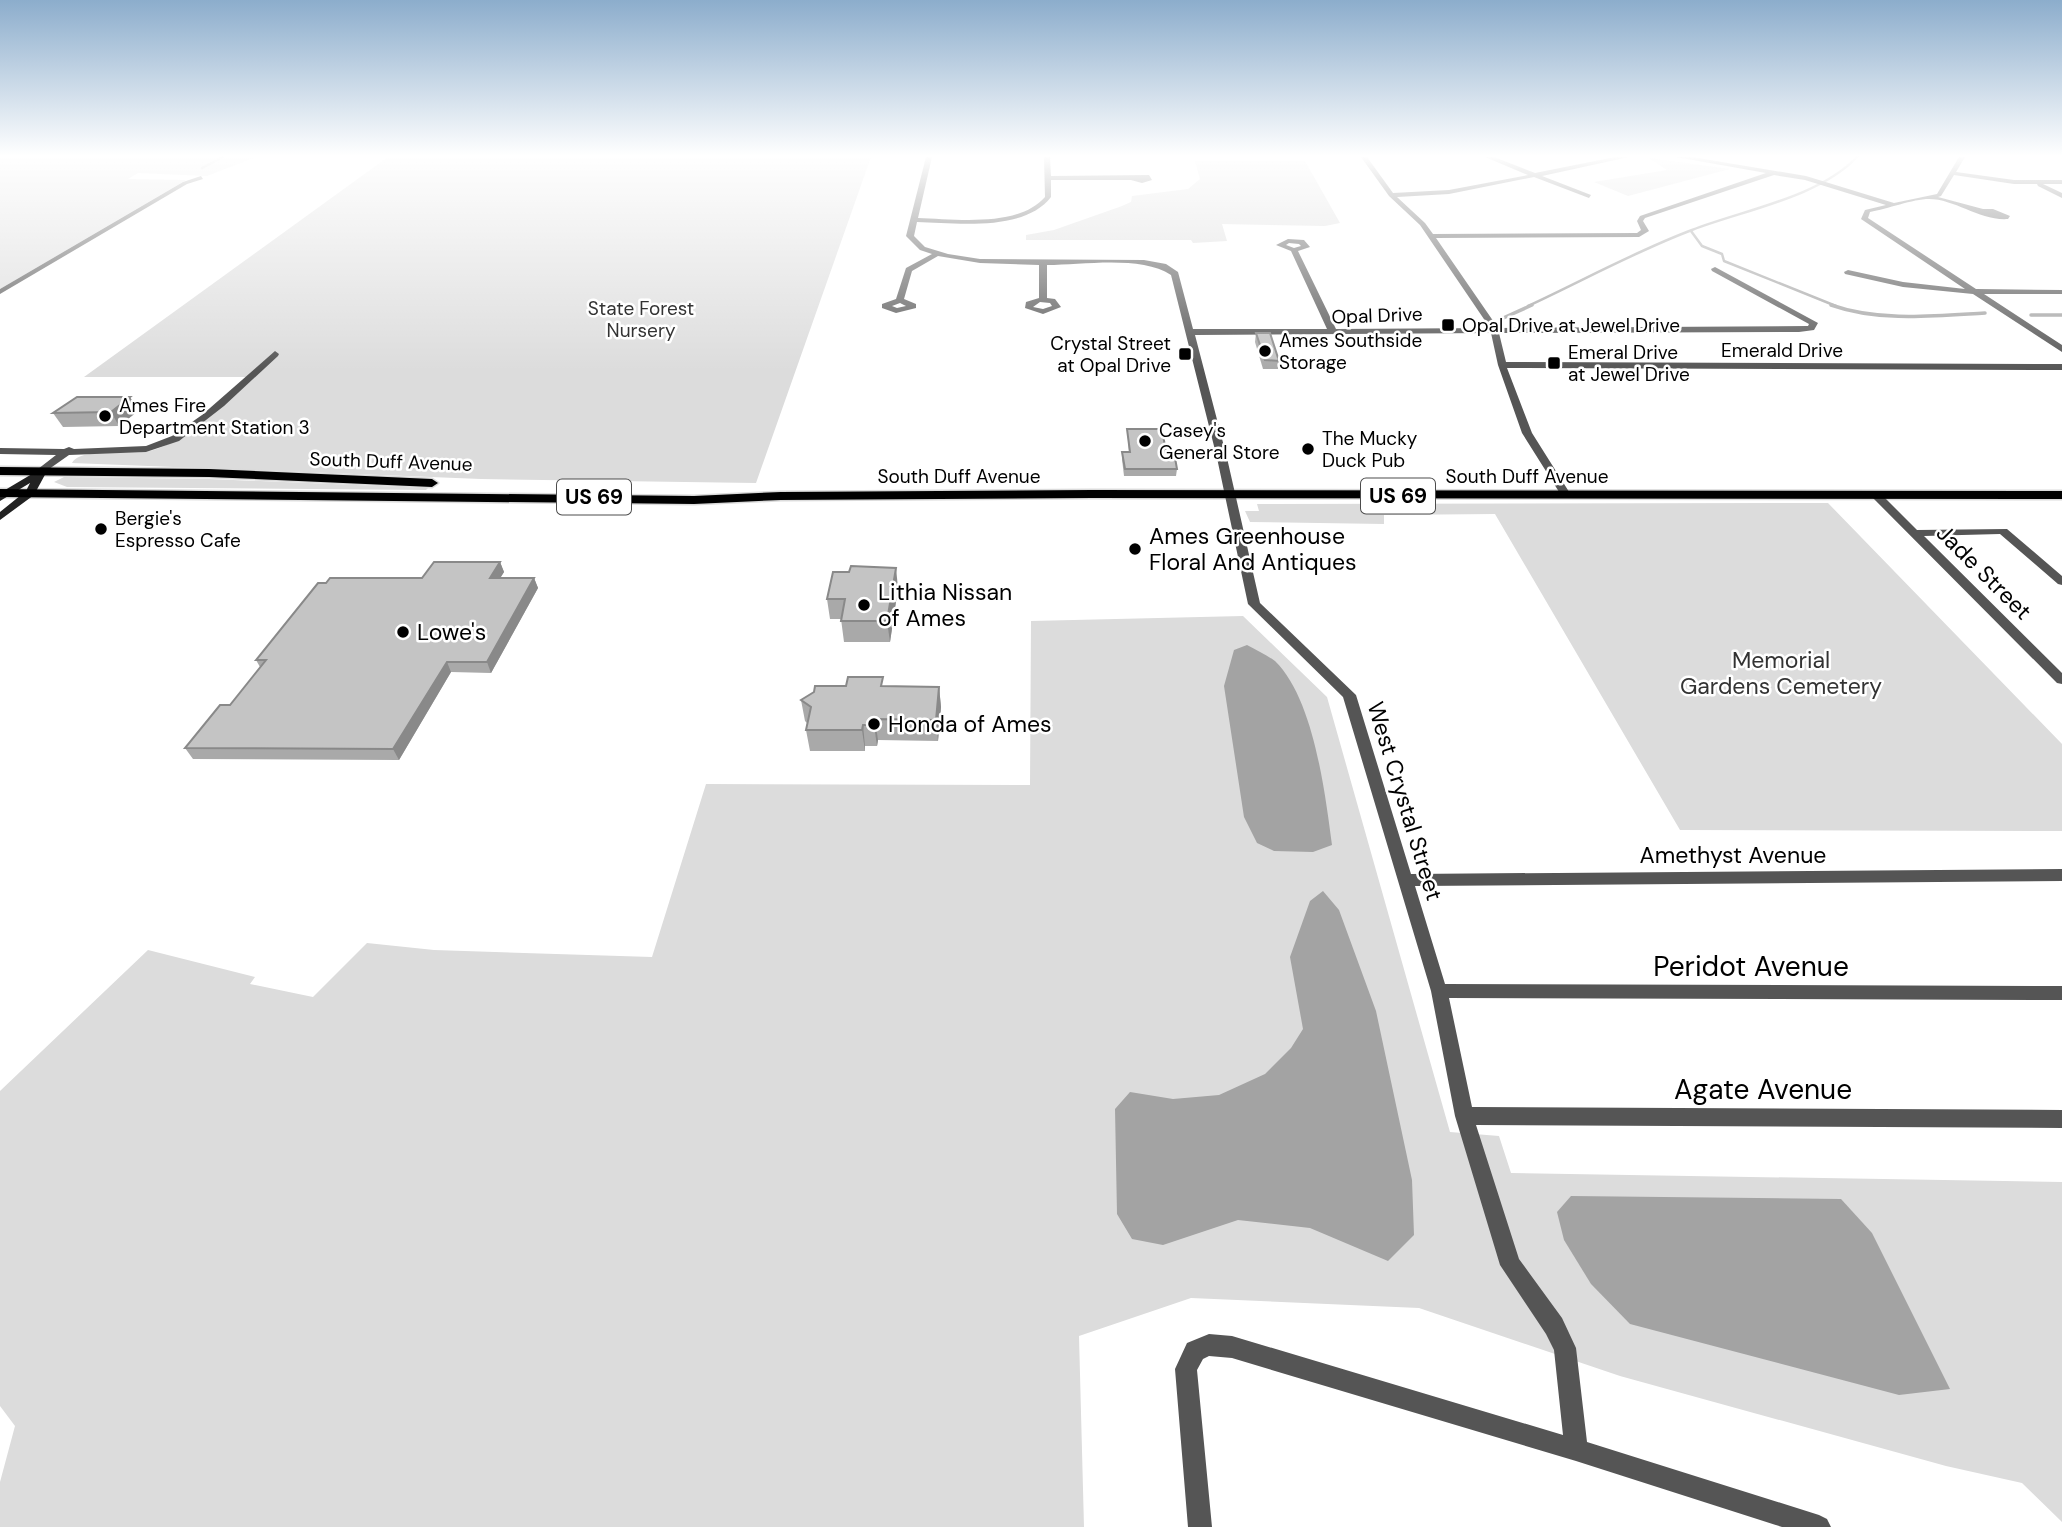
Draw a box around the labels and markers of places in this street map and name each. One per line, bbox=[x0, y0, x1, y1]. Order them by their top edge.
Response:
place label: Opal Drive at Jewel Drive bbox=[1462, 313, 1680, 338]
marker: Opal Drive at Jewel Drive bbox=[1440, 317, 1456, 333]
place label: Ames Southside Storage bbox=[1279, 328, 1422, 375]
place label: Crystal Street at Opal Drive bbox=[1050, 331, 1171, 378]
place label: Emeral Drive at Jewel Drive bbox=[1568, 340, 1690, 387]
marker: Ames Southside Storage bbox=[1257, 343, 1273, 359]
marker: Crystal Street at Opal Drive bbox=[1177, 346, 1193, 362]
marker: Emeral Drive at Jewel Drive bbox=[1546, 355, 1562, 371]
place label: Ames Fire Department Station 3 bbox=[119, 393, 310, 440]
marker: Ames Fire Department Station 3 bbox=[97, 408, 113, 424]
place label: Casey's General Store bbox=[1159, 418, 1279, 465]
place label: The Mucky Duck Pub bbox=[1322, 426, 1418, 473]
marker: Casey's General Store bbox=[1137, 433, 1153, 449]
marker: The Mucky Duck Pub bbox=[1300, 441, 1316, 457]
place label: Bergie's Espresso Cafe bbox=[115, 506, 241, 553]
marker: Bergie's Espresso Cafe bbox=[93, 521, 109, 537]
place label: Ames Greenhouse Floral And Antiques bbox=[1149, 521, 1357, 577]
marker: Ames Greenhouse Floral And Antiques bbox=[1127, 541, 1143, 557]
place label: Lithia Nissan of Ames bbox=[878, 577, 1012, 633]
marker: Lithia Nissan of Ames bbox=[856, 597, 872, 613]
place label: Lowe's bbox=[417, 617, 486, 647]
marker: Lowe's bbox=[395, 624, 411, 640]
place label: Honda of Ames bbox=[888, 709, 1052, 739]
marker: Honda of Ames bbox=[866, 716, 882, 732]

